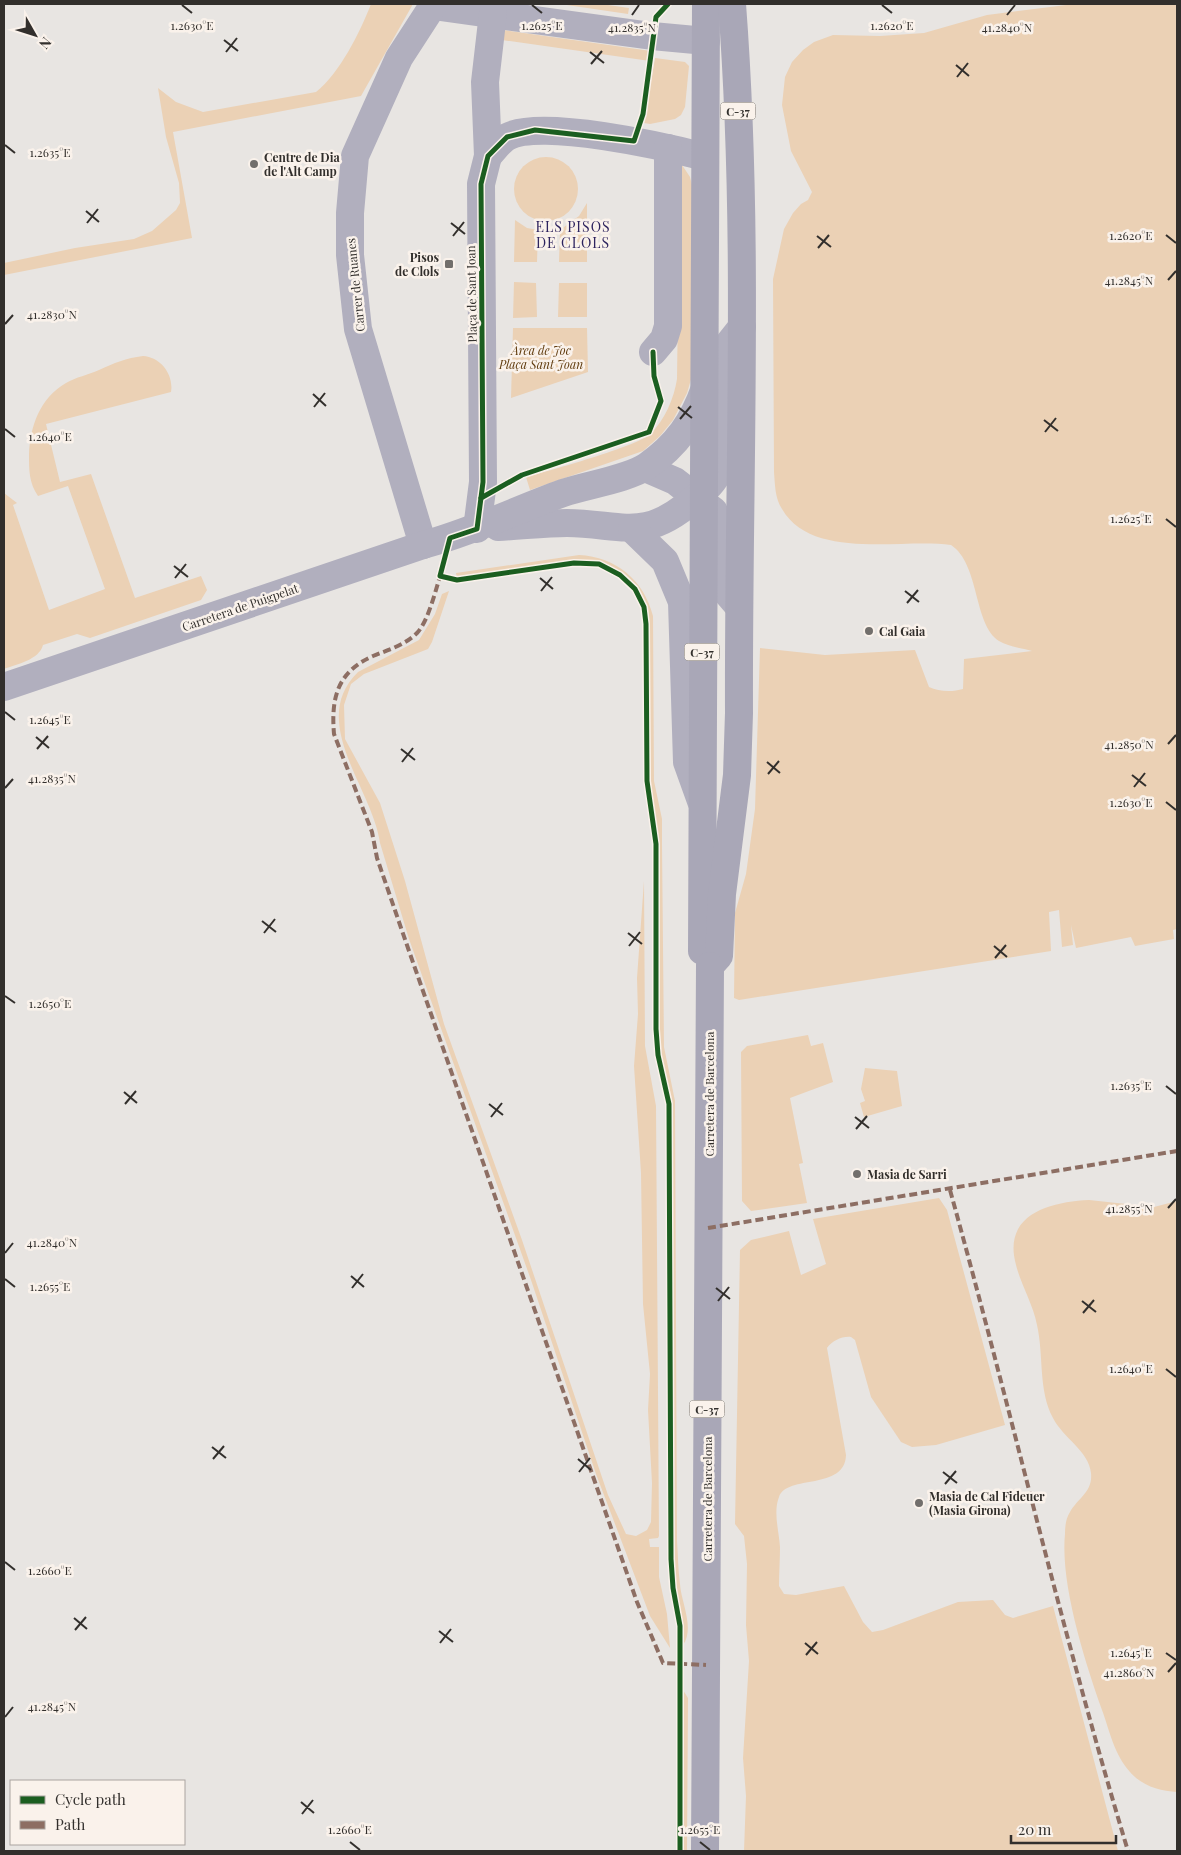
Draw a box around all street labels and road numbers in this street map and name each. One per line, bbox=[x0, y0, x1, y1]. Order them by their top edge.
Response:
road number: C-37 bbox=[720, 102, 756, 120]
street label: Carrer de Ruanes bbox=[342, 237, 368, 333]
street label: Plaça de Sant Joan bbox=[462, 245, 480, 343]
street label: Carretera de Puigpelat bbox=[180, 579, 301, 634]
road number: C-37 bbox=[684, 644, 720, 660]
street label: Carretera de Barcelona bbox=[701, 1032, 717, 1156]
road number: C-37 bbox=[690, 1400, 724, 1418]
street label: Carretera de Barcelona bbox=[699, 1437, 715, 1561]

